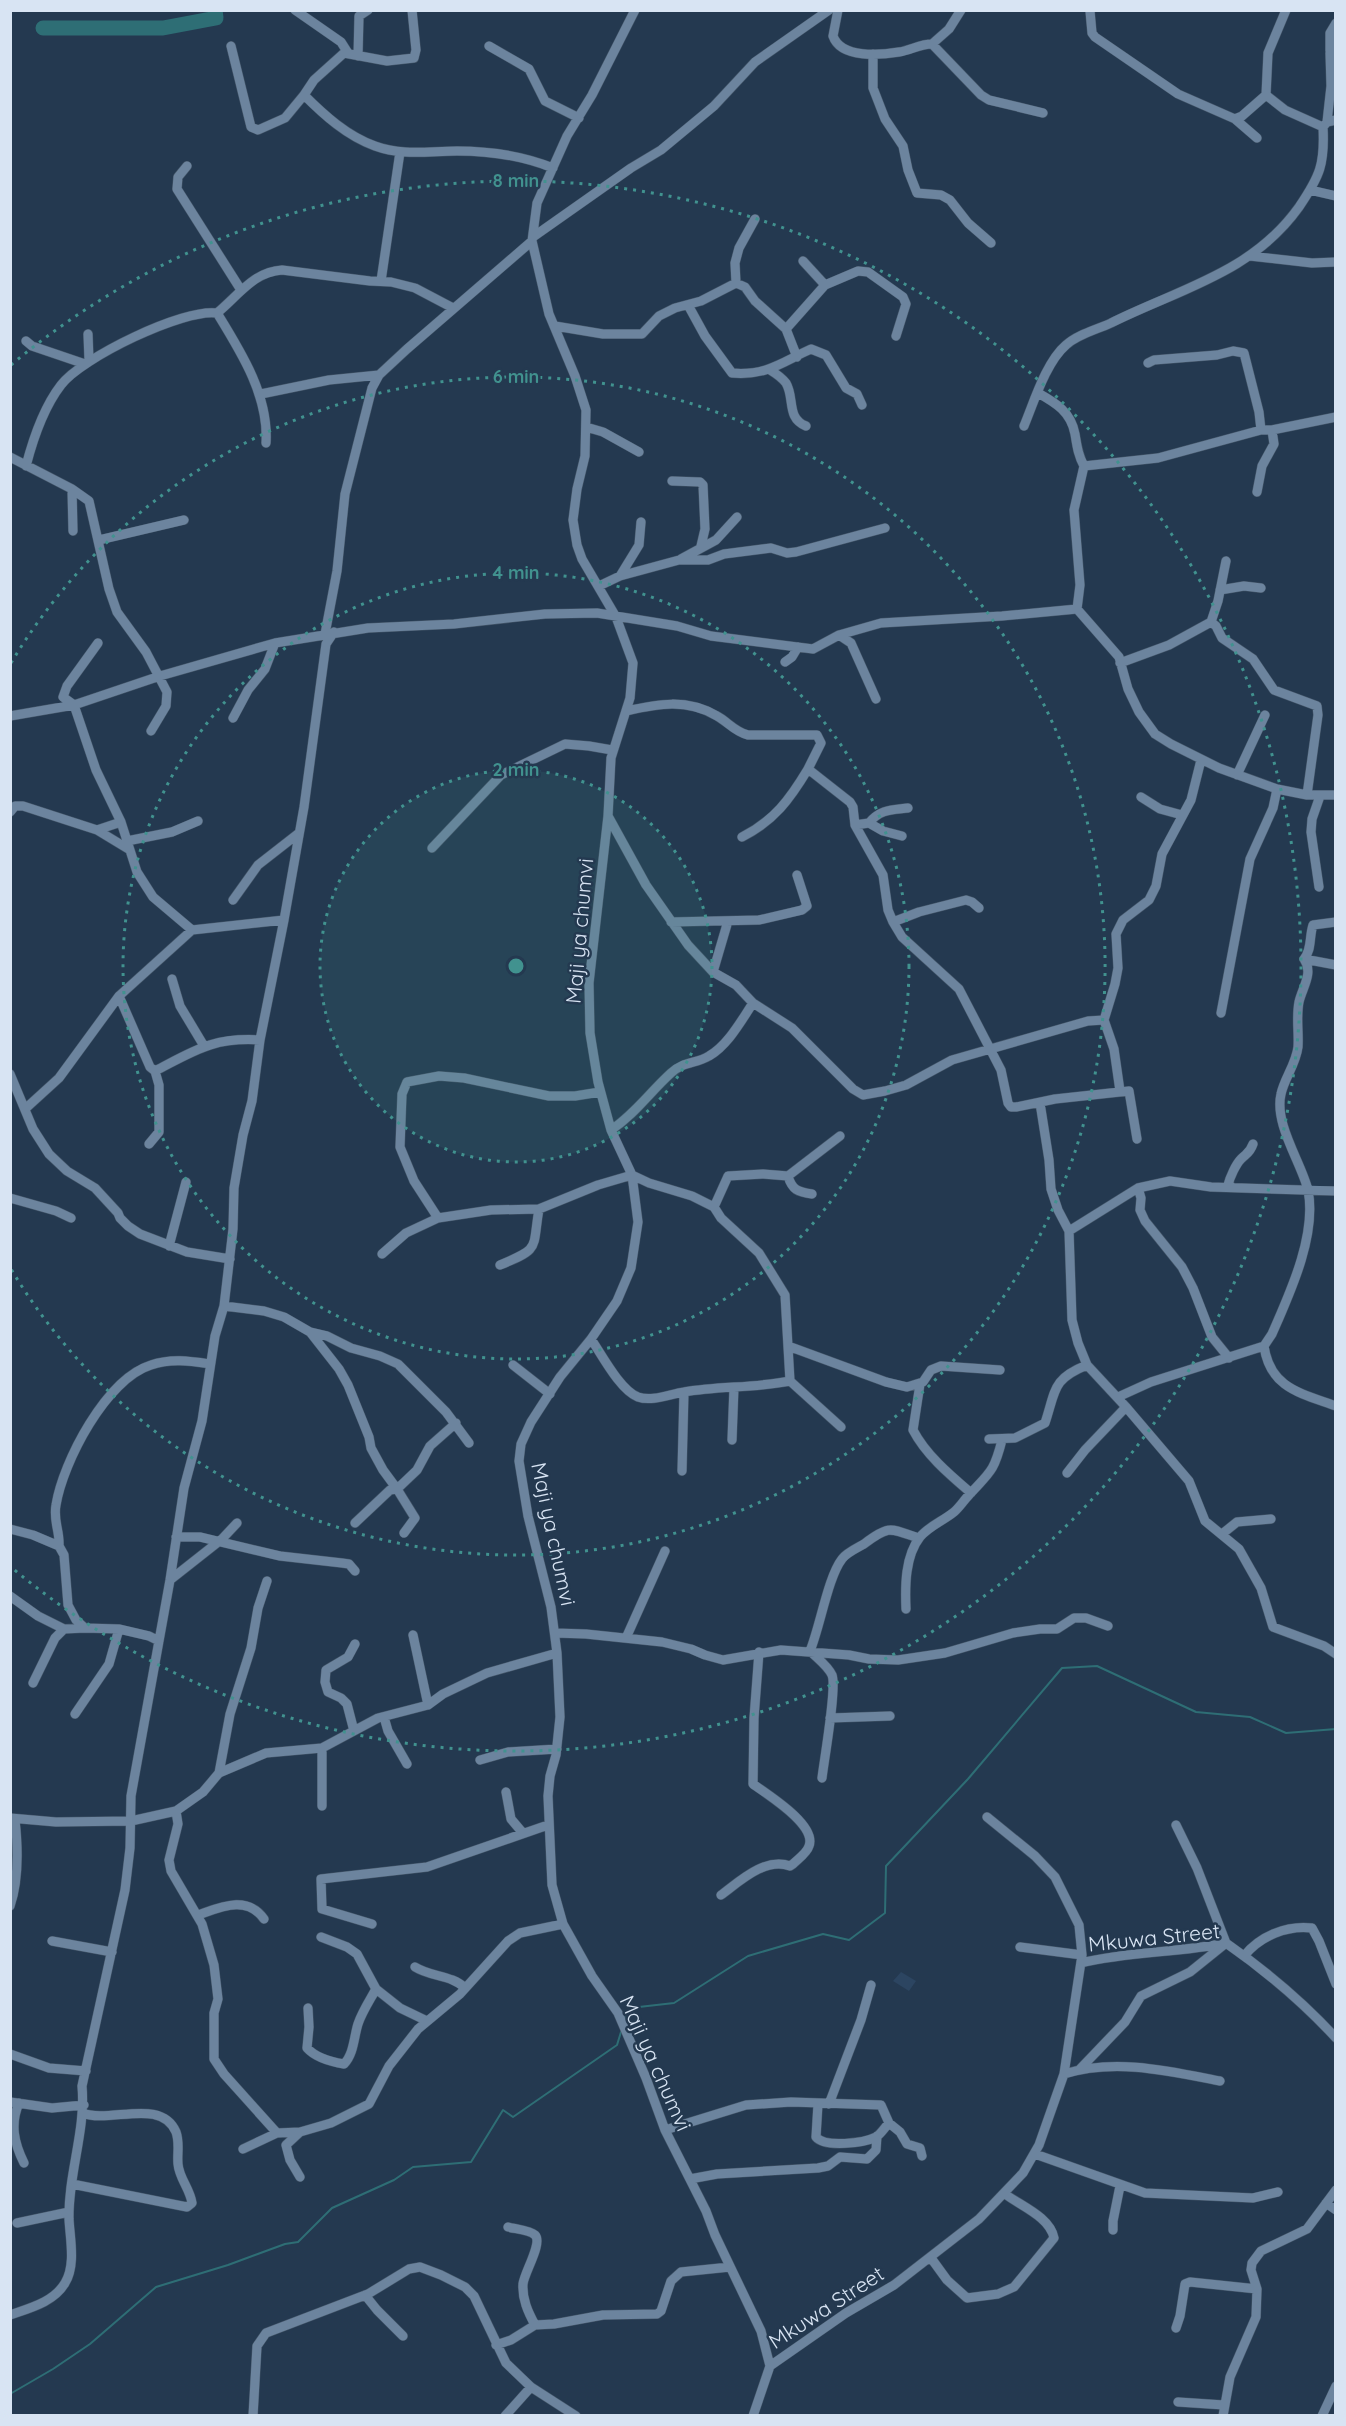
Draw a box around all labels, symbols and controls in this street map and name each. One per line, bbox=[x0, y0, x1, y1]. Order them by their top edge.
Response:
text: 8 min bbox=[493, 169, 539, 192]
text: 6 min bbox=[493, 365, 539, 388]
text: 4 min bbox=[492, 561, 540, 584]
text: 2 min bbox=[493, 758, 539, 781]
street label: Maji ya chumvi bbox=[560, 857, 598, 1005]
centre of rings bbox=[506, 956, 526, 976]
street label: Maji ya chumvi bbox=[526, 1460, 582, 1608]
street label: Mkuwa Street bbox=[1087, 1917, 1221, 1957]
street label: Maji ya chumvi bbox=[614, 1991, 698, 2135]
street label: Mkuwa Street bbox=[763, 2260, 889, 2354]

